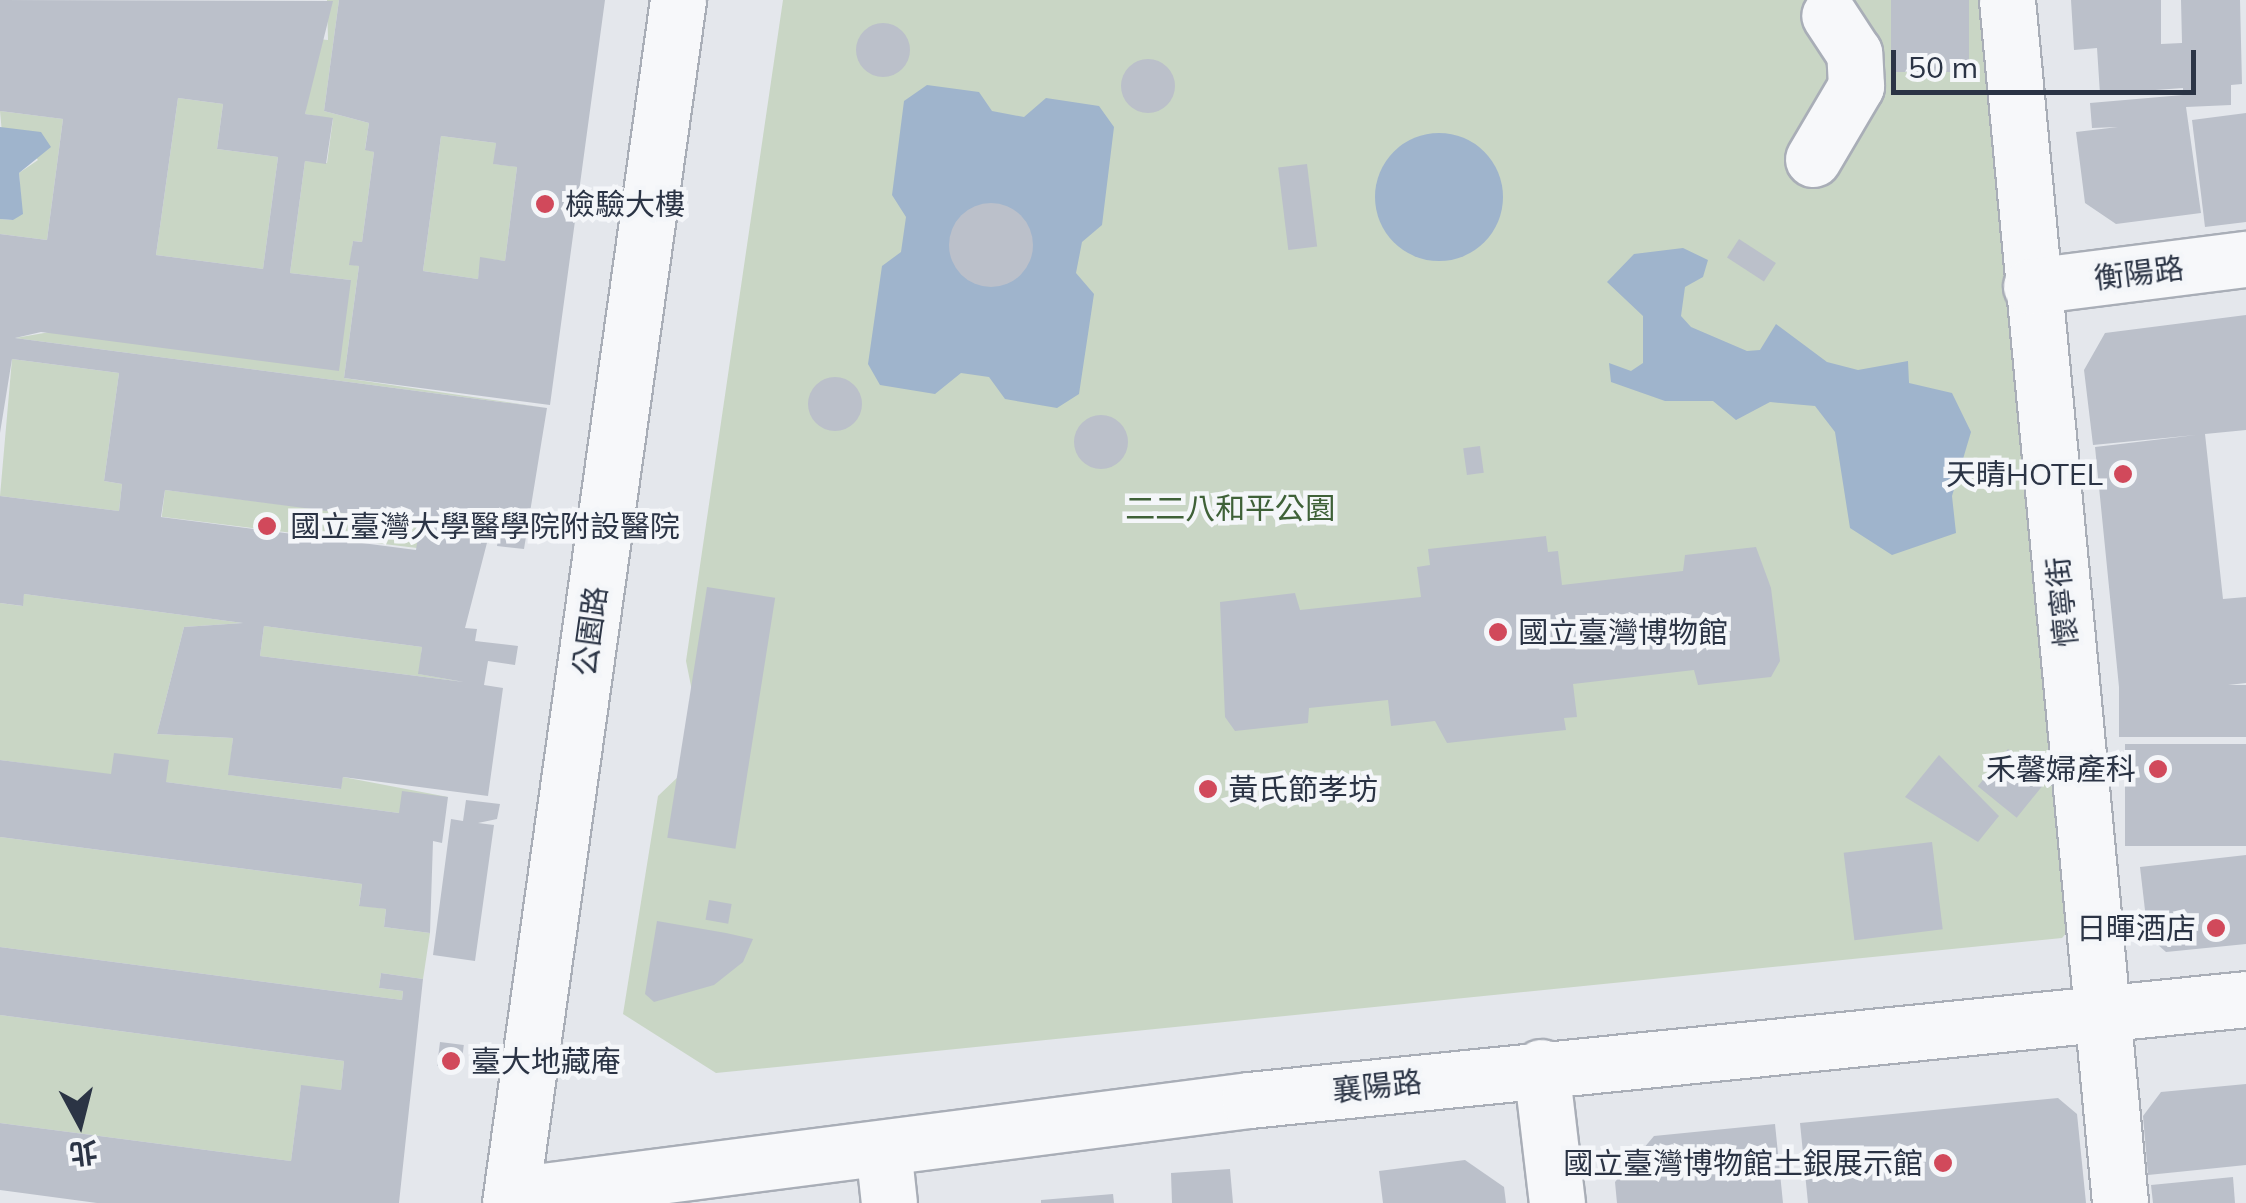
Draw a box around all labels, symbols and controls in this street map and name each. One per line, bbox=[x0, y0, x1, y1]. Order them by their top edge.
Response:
scale bar bbox=[1896, 30, 2201, 92]
text: 50 m bbox=[1908, 48, 1978, 86]
place label: 檢驗大樓 bbox=[565, 186, 685, 222]
marker: 檢驗大樓 bbox=[534, 193, 556, 215]
street label: 衡陽路 bbox=[2092, 250, 2186, 296]
place label: 天晴HOTEL bbox=[1946, 456, 2103, 492]
marker: 天晴HOTEL bbox=[2112, 463, 2134, 485]
park label: 二二八和平公園 bbox=[1125, 490, 1335, 526]
place label: 國立臺灣大學醫學院附設醫院 bbox=[290, 508, 680, 544]
marker: 國立臺灣大學醫學院附設醫院 bbox=[254, 513, 280, 539]
street label: 懷寧街 bbox=[2039, 555, 2085, 649]
street label: 公園路 bbox=[566, 584, 614, 678]
place label: 國立臺灣博物館 bbox=[1518, 614, 1728, 650]
marker: 國立臺灣博物館 bbox=[1487, 621, 1509, 643]
place label: 禾馨婦產科 bbox=[1986, 751, 2136, 787]
marker: 禾馨婦產科 bbox=[2145, 756, 2171, 782]
place label: 黃氏節孝坊 bbox=[1228, 771, 1378, 807]
marker: 黃氏節孝坊 bbox=[1197, 778, 1219, 800]
place label: 日暉酒店 bbox=[2076, 910, 2196, 946]
marker: 日暉酒店 bbox=[2205, 917, 2227, 939]
place label: 臺大地藏庵 bbox=[471, 1043, 621, 1079]
marker: 臺大地藏庵 bbox=[440, 1050, 462, 1072]
street label: 襄陽路 bbox=[1330, 1063, 1424, 1109]
north arrow bbox=[30, 1073, 130, 1173]
text: 北 bbox=[68, 1134, 100, 1172]
place label: 國立臺灣博物館土銀展示館 bbox=[1563, 1145, 1923, 1181]
marker: 國立臺灣博物館土銀展示館 bbox=[1932, 1152, 1954, 1174]

